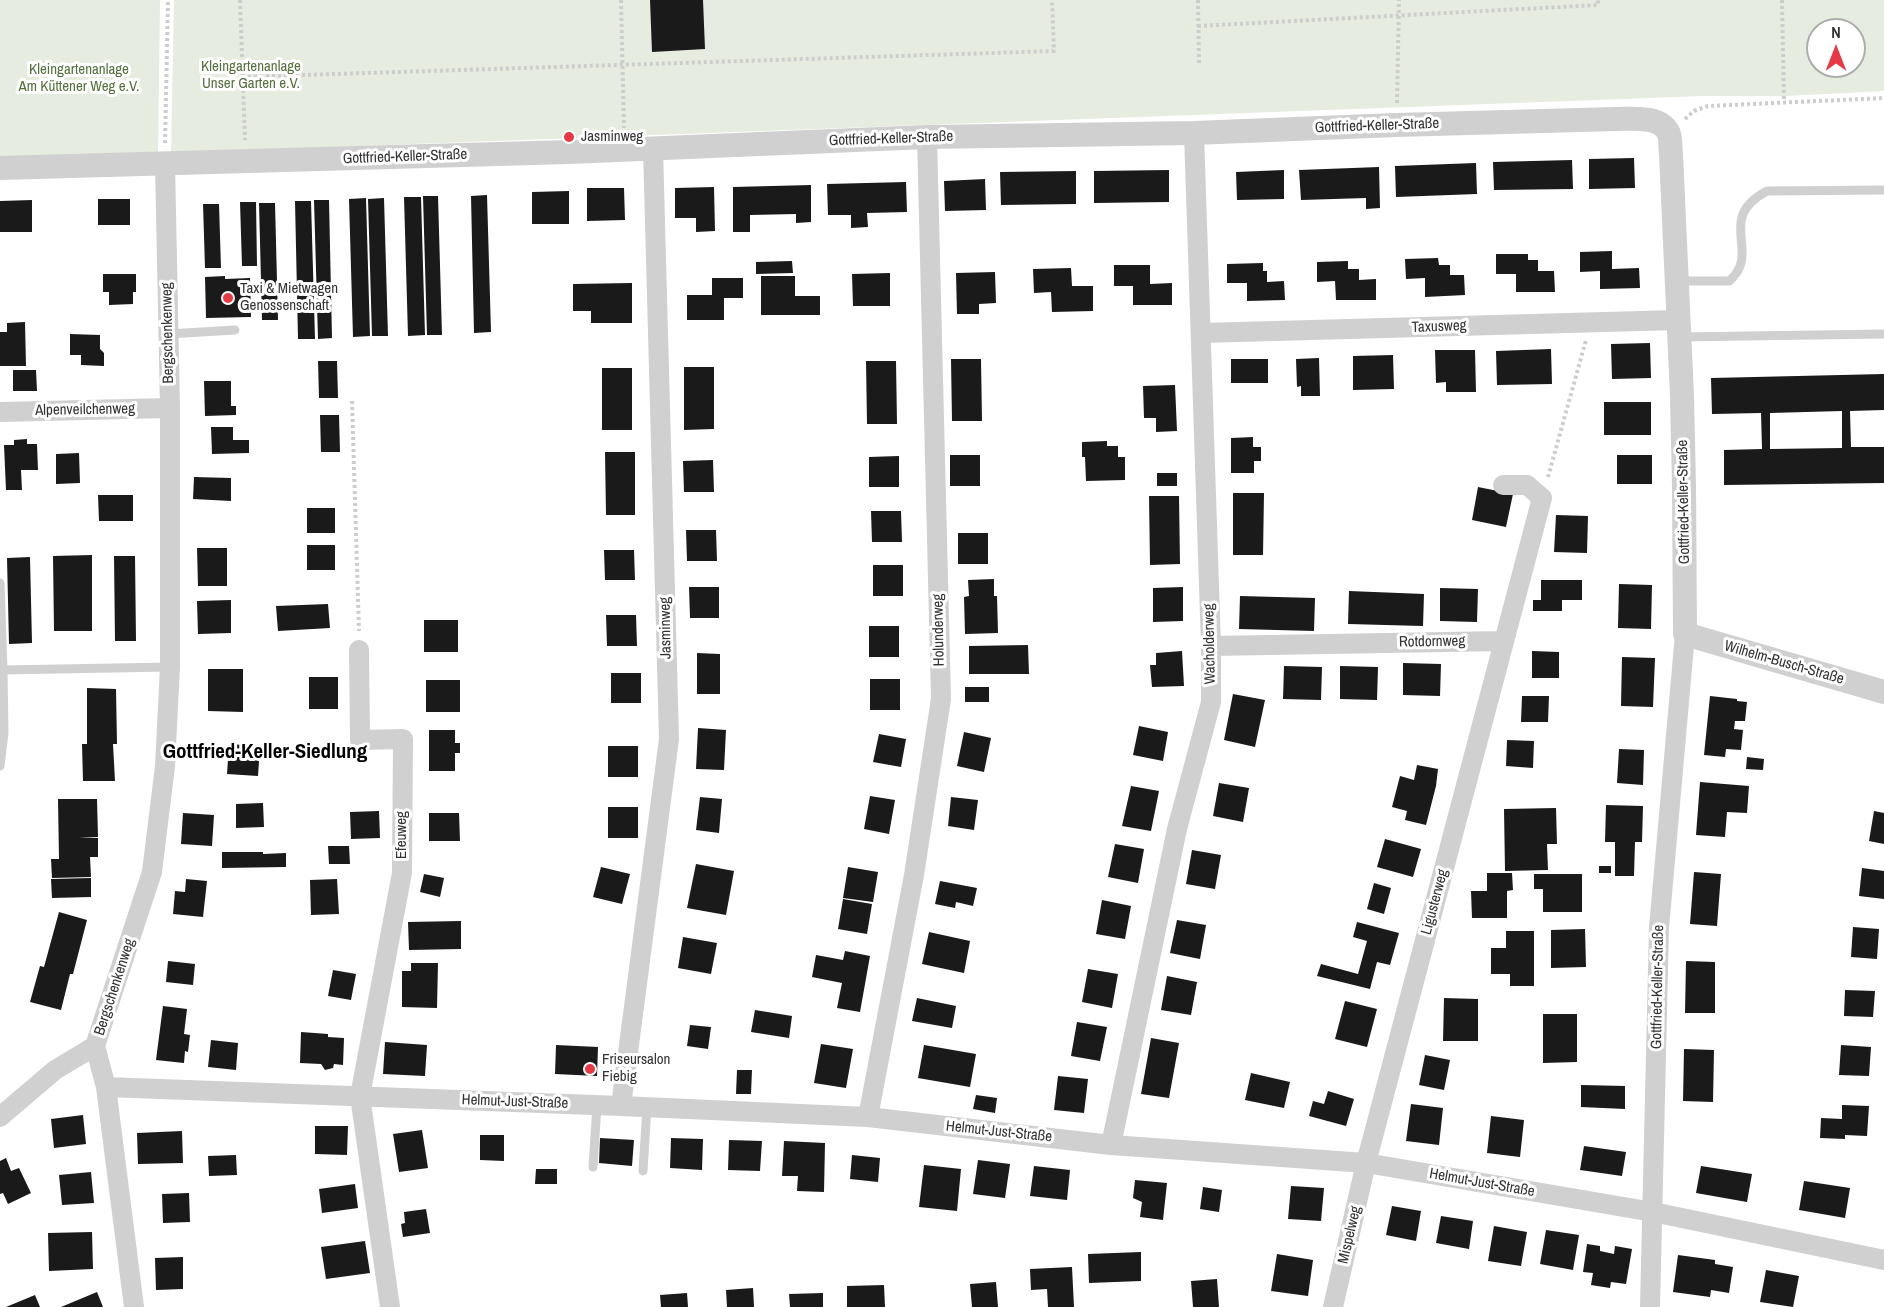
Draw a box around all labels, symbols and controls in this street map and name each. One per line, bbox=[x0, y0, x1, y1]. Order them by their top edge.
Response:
north arrow bbox=[1806, 18, 1866, 78]
text: N bbox=[1831, 21, 1841, 43]
park label: Kleingartenanlage Unser Garten e.V. bbox=[201, 58, 301, 93]
park label: Kleingartenanlage Am Küttener Weg e.V. bbox=[18, 61, 140, 96]
street label: Gottfried-Keller-Straße bbox=[1315, 115, 1439, 137]
place label: Jasminweg bbox=[581, 128, 643, 146]
street label: Gottfried-Keller-Straße bbox=[829, 128, 953, 150]
marker: Jasminweg bbox=[562, 130, 576, 144]
street label: Gottfried-Keller-Straße bbox=[343, 146, 467, 168]
place label: Taxi & Mietwagen Genossenschaft bbox=[240, 280, 338, 315]
street label: Bergschenkenweg bbox=[158, 282, 178, 384]
marker: Taxi & Mietwagen Genossenschaft bbox=[221, 291, 235, 305]
street label: Taxusweg bbox=[1411, 317, 1467, 337]
street label: Alpenveilchenweg bbox=[35, 400, 135, 420]
street label: Gottfried-Keller-Straße bbox=[1674, 440, 1694, 564]
street label: Holunderweg bbox=[929, 594, 949, 666]
street label: Jasminweg bbox=[656, 597, 676, 659]
street label: Wacholderweg bbox=[1200, 603, 1220, 685]
street label: Rotdornweg bbox=[1399, 632, 1465, 652]
street label: Wilhelm-Busch-Straße bbox=[1722, 637, 1846, 689]
district label: Gottfried-Keller-Siedlung bbox=[163, 739, 367, 765]
street label: Efeuweg bbox=[393, 811, 411, 859]
street label: Ligusterweg bbox=[1418, 867, 1452, 937]
street label: Gottfried-Keller-Straße bbox=[1648, 925, 1668, 1049]
street label: Bergschenkenweg bbox=[91, 936, 139, 1038]
place label: Friseursalon Fiebig bbox=[602, 1051, 670, 1086]
marker: Friseursalon Fiebig bbox=[583, 1062, 597, 1076]
street label: Helmut-Just-Straße bbox=[461, 1091, 569, 1113]
street label: Helmut-Just-Straße bbox=[945, 1117, 1053, 1147]
street label: Helmut-Just-Straße bbox=[1428, 1165, 1536, 1201]
street label: Mispelweg bbox=[1335, 1204, 1365, 1266]

